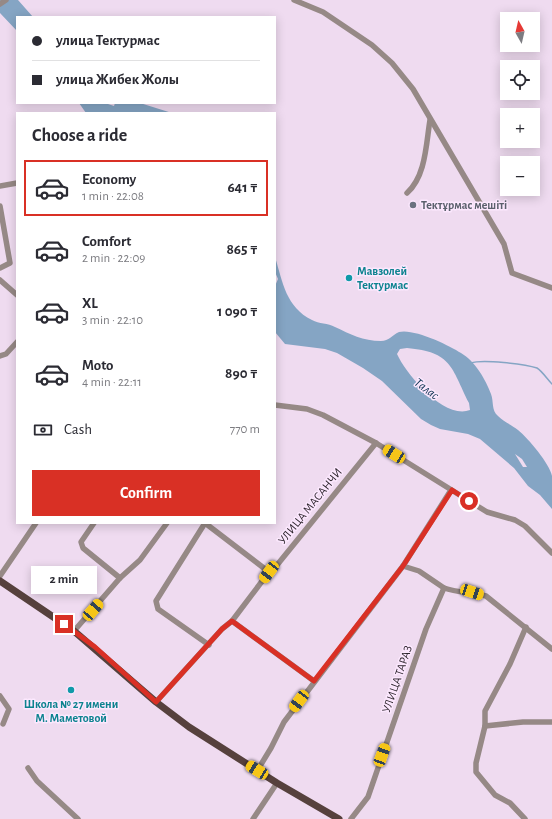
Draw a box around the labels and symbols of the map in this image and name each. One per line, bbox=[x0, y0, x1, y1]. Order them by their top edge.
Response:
north arrow bbox=[500, 12, 540, 52]
place label: Тектұрмас мешіті bbox=[421, 199, 507, 211]
marker: Тектұрмас мешіті bbox=[408, 200, 418, 210]
place label: Мавзолей Тектурмас bbox=[357, 265, 408, 292]
marker: Мавзолей Тектурмас bbox=[344, 273, 354, 283]
water label: Талас bbox=[411, 376, 441, 403]
car bbox=[381, 443, 407, 465]
street label: УЛИЦА МАСАНЧИ bbox=[276, 466, 344, 546]
route start bbox=[460, 492, 478, 510]
car bbox=[257, 559, 281, 585]
callout: 2 min bbox=[31, 566, 97, 594]
car bbox=[459, 583, 485, 601]
car bbox=[81, 597, 105, 623]
route end bbox=[55, 615, 73, 633]
street label: УЛИЦА ТАРАЗ bbox=[380, 644, 414, 714]
marker: Школа № 27 имени М. Маметовой bbox=[66, 685, 76, 695]
car bbox=[287, 688, 311, 714]
place label: Школа № 27 имени М. Маметовой bbox=[24, 698, 118, 724]
car bbox=[372, 742, 392, 768]
car bbox=[244, 759, 270, 781]

